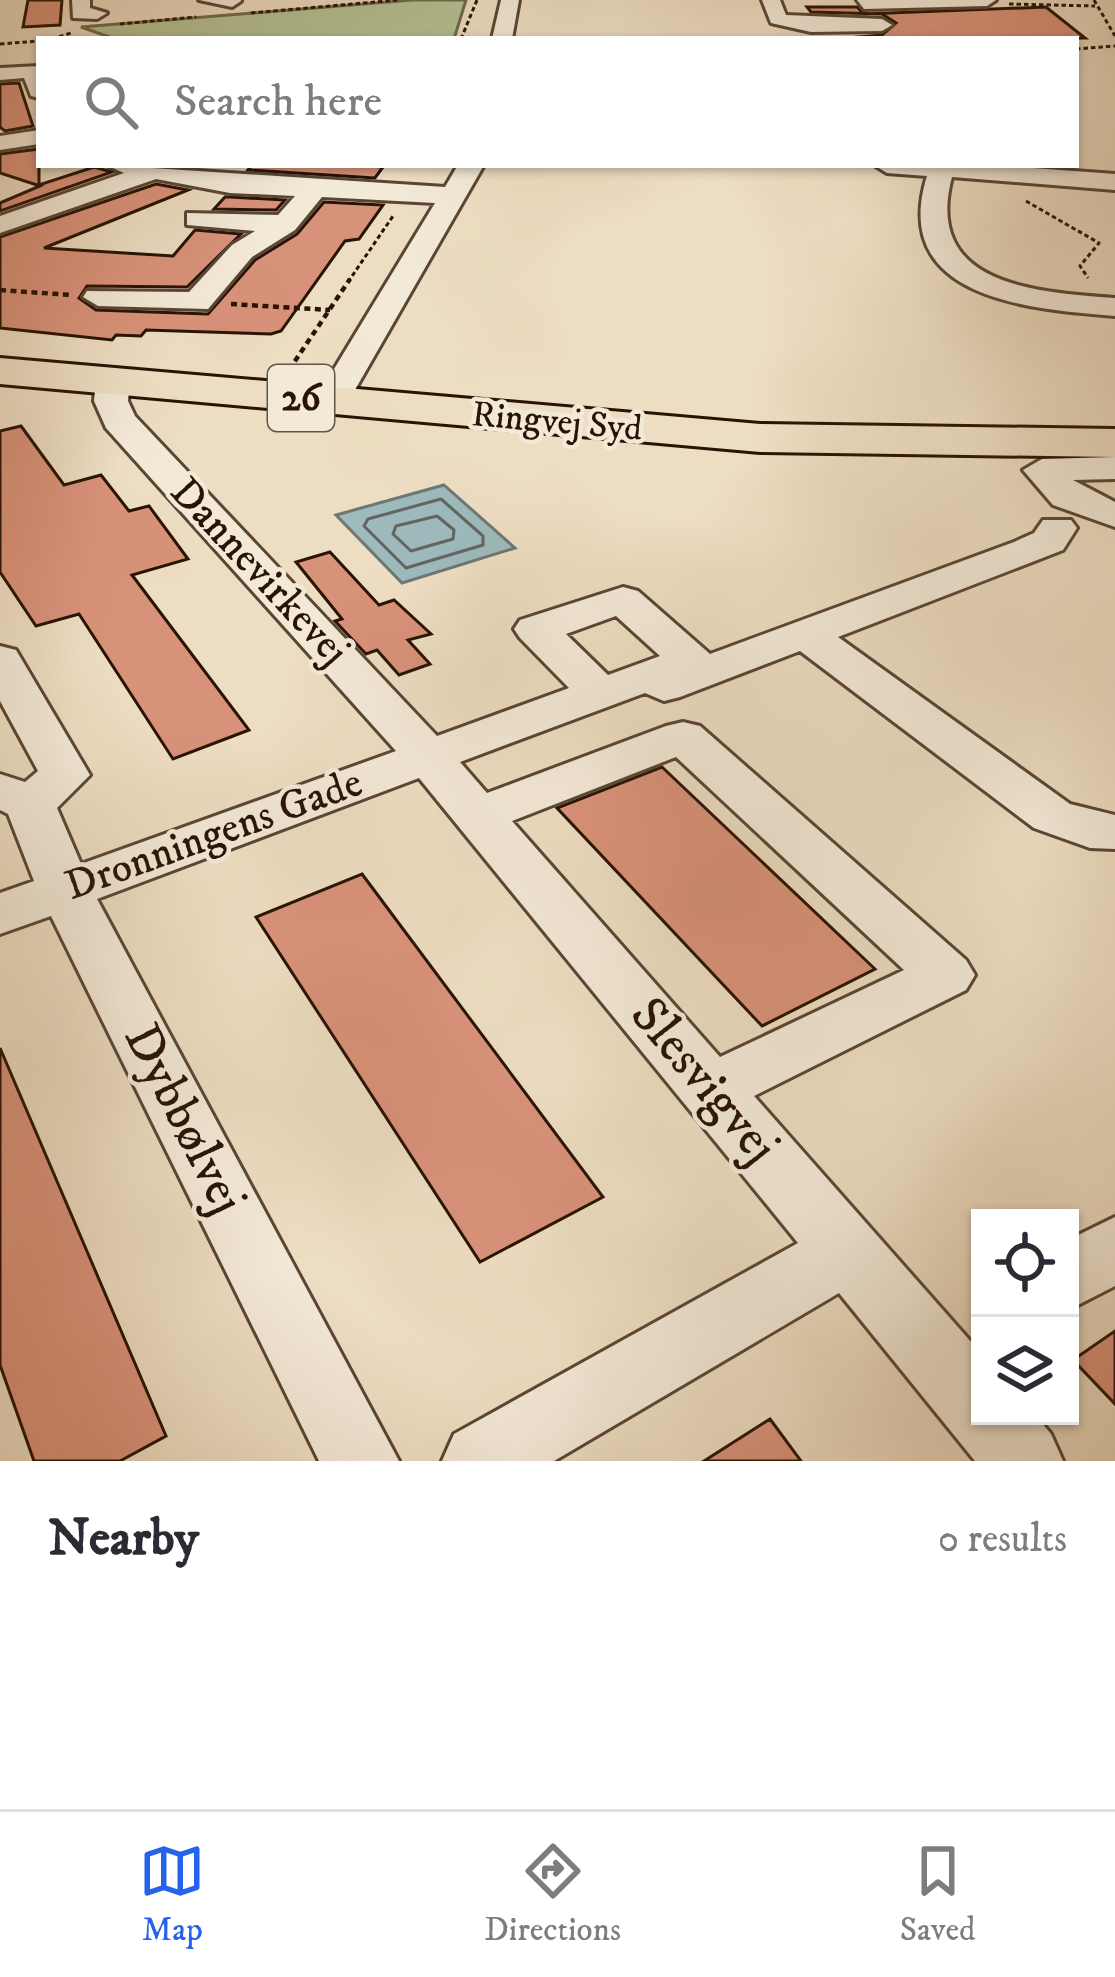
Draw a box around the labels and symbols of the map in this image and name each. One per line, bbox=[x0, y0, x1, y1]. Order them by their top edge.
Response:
road number: 26 bbox=[268, 365, 334, 431]
street label: Ringvej Syd bbox=[470, 392, 644, 452]
street label: Dannevirkevej bbox=[159, 467, 359, 677]
street label: Dronningens Gade bbox=[58, 757, 370, 913]
street label: Slesvigvej bbox=[616, 985, 792, 1177]
street label: Dybbølvej bbox=[109, 1013, 259, 1225]

